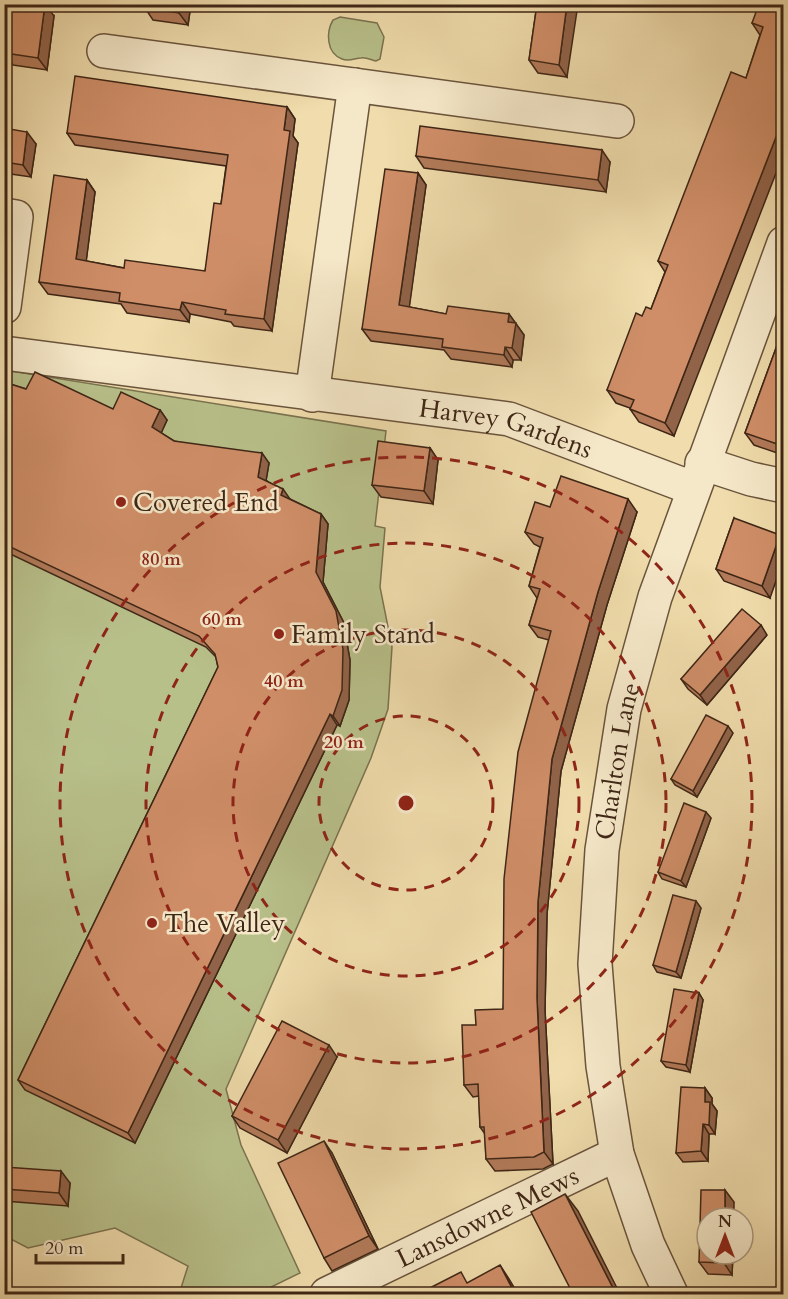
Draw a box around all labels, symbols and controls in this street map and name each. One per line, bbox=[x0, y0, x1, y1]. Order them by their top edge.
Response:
street label: Harvey Gardens bbox=[417, 390, 597, 467]
place label: Covered End bbox=[133, 485, 279, 520]
marker: Covered End bbox=[114, 495, 128, 509]
text: 80 m bbox=[141, 547, 181, 572]
text: 60 m bbox=[202, 607, 242, 632]
place label: Family Stand bbox=[291, 617, 435, 652]
marker: Family Stand bbox=[272, 627, 286, 641]
text: 40 m bbox=[264, 669, 304, 694]
street label: Charlton Lane bbox=[587, 678, 649, 842]
text: 20 m bbox=[324, 730, 364, 755]
centre of rings bbox=[396, 793, 416, 813]
place label: The Valley bbox=[164, 906, 286, 941]
marker: The Valley bbox=[145, 916, 159, 930]
street label: Lansdowne Mews bbox=[390, 1158, 585, 1276]
north arrow bbox=[695, 1206, 755, 1266]
text: N bbox=[718, 1211, 732, 1233]
scale bar bbox=[36, 1227, 123, 1265]
text: 20 m bbox=[45, 1236, 84, 1261]

